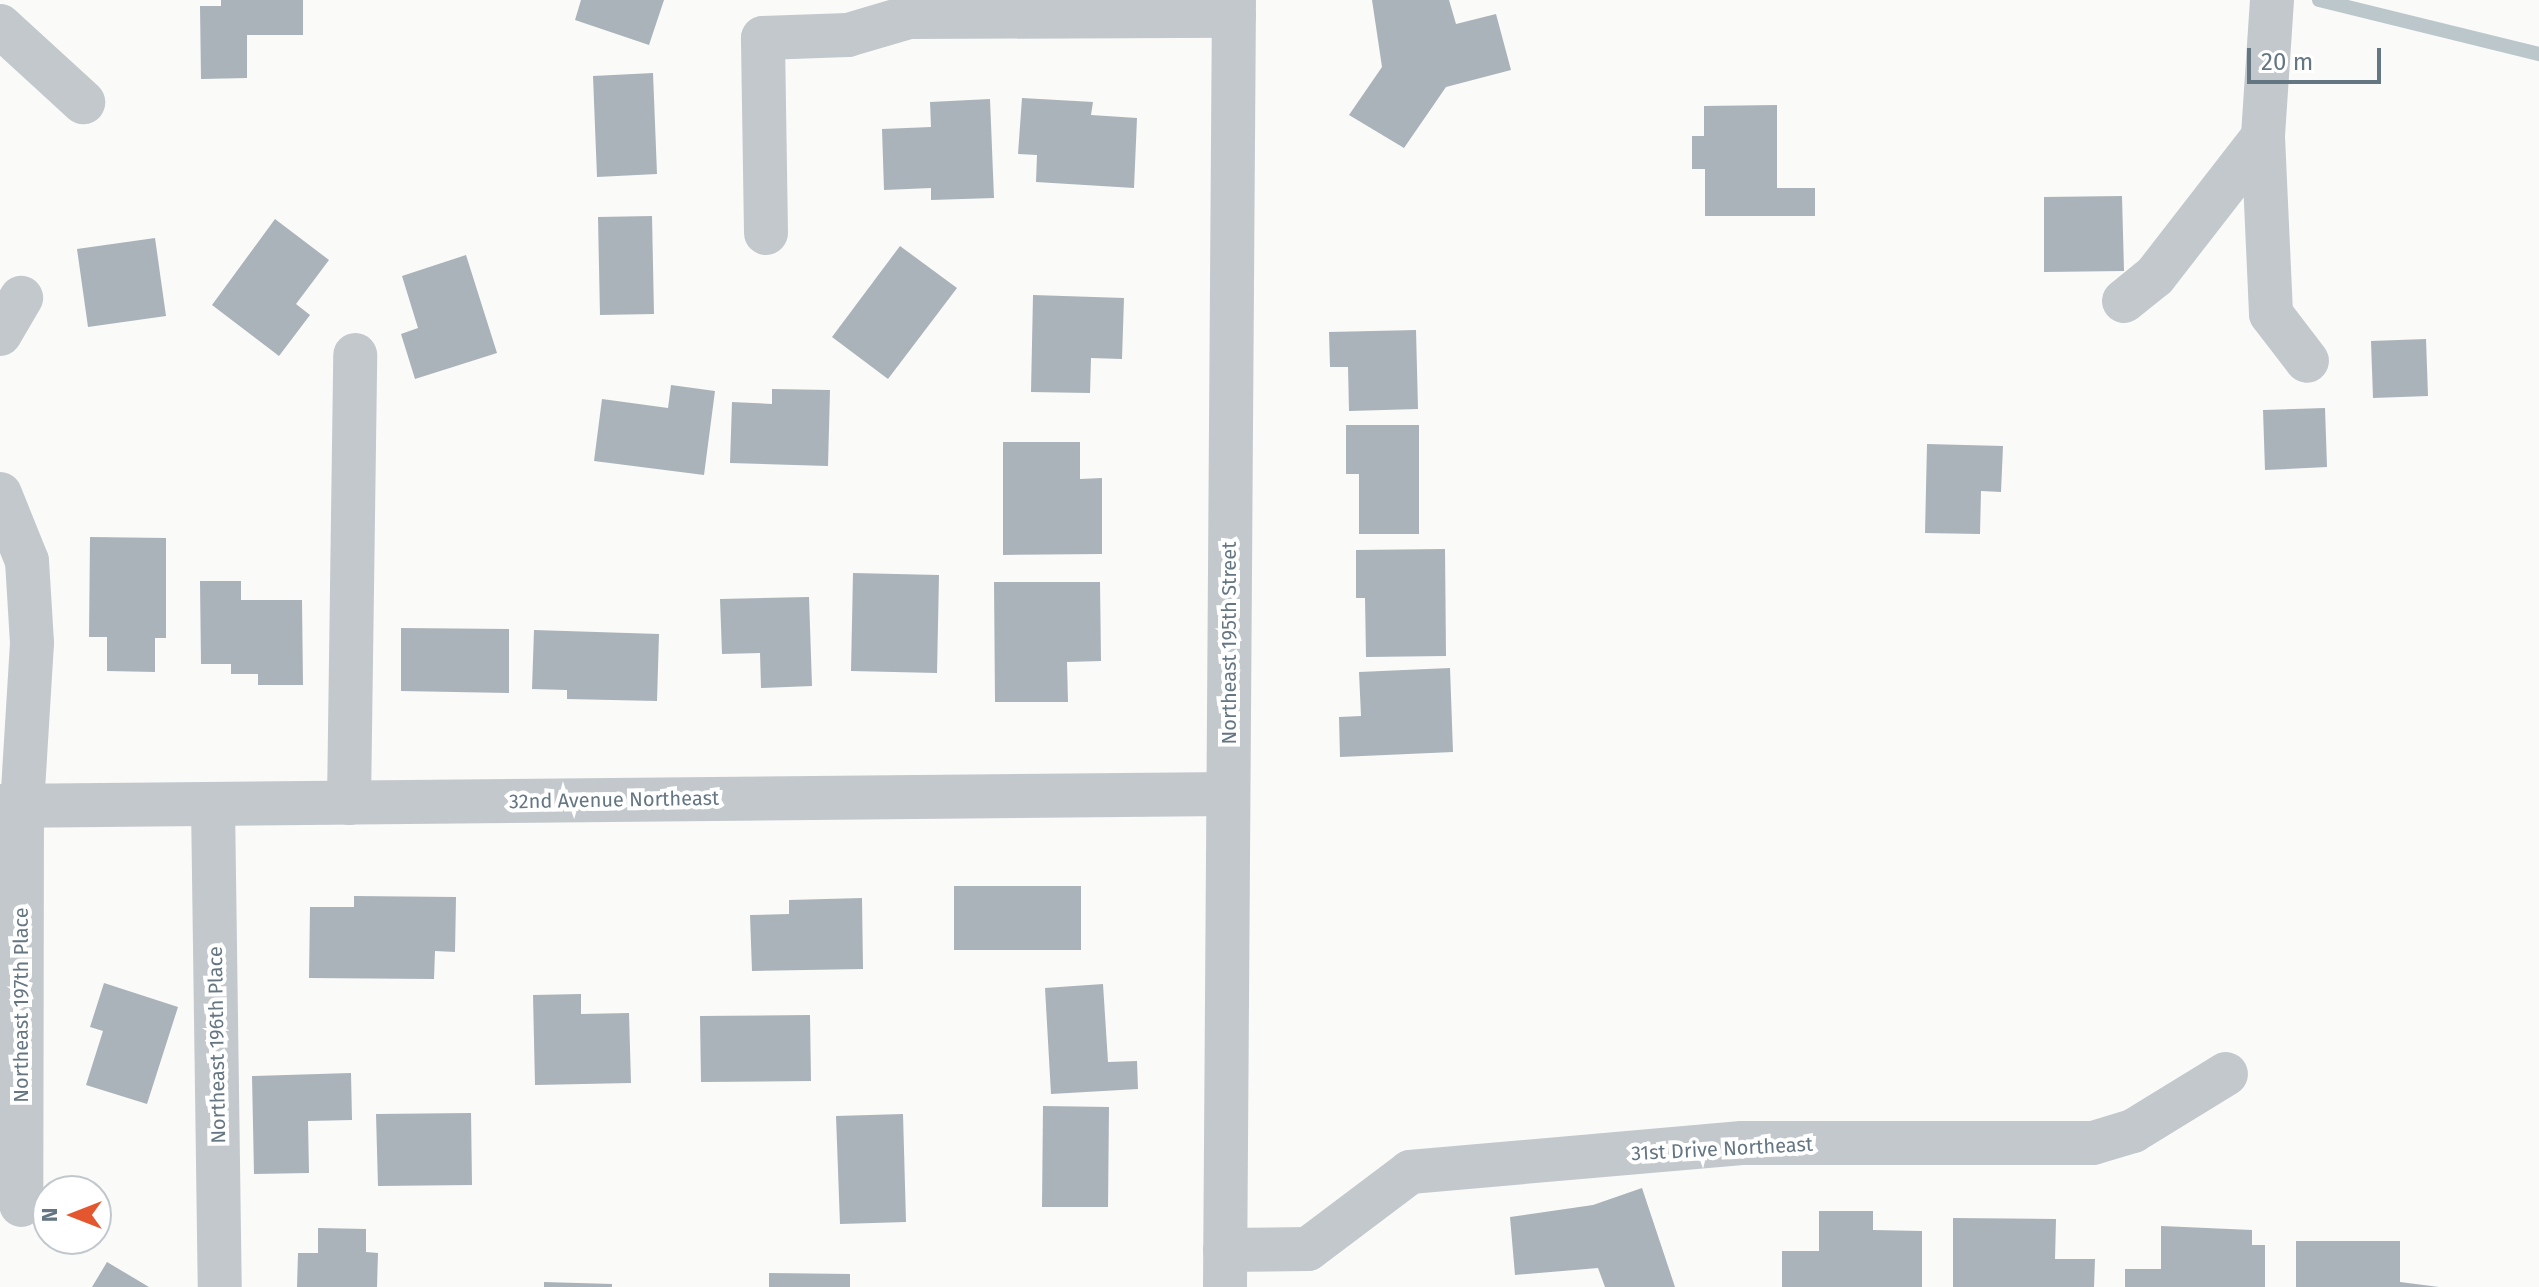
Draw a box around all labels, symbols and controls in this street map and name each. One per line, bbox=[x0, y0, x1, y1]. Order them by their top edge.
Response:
scale bar bbox=[2251, 32, 2385, 82]
text: 20 m bbox=[2261, 48, 2313, 76]
street label: Northeast 195th Street bbox=[1217, 542, 1241, 744]
street label: 32nd Avenue Northeast bbox=[509, 786, 719, 814]
street label: Northeast 197th Place bbox=[9, 907, 33, 1103]
street label: Northeast 196th Place bbox=[203, 946, 231, 1144]
street label: 31st Drive Northeast bbox=[1630, 1132, 1814, 1166]
north arrow bbox=[32, 1175, 112, 1255]
text: N bbox=[36, 1208, 63, 1222]

